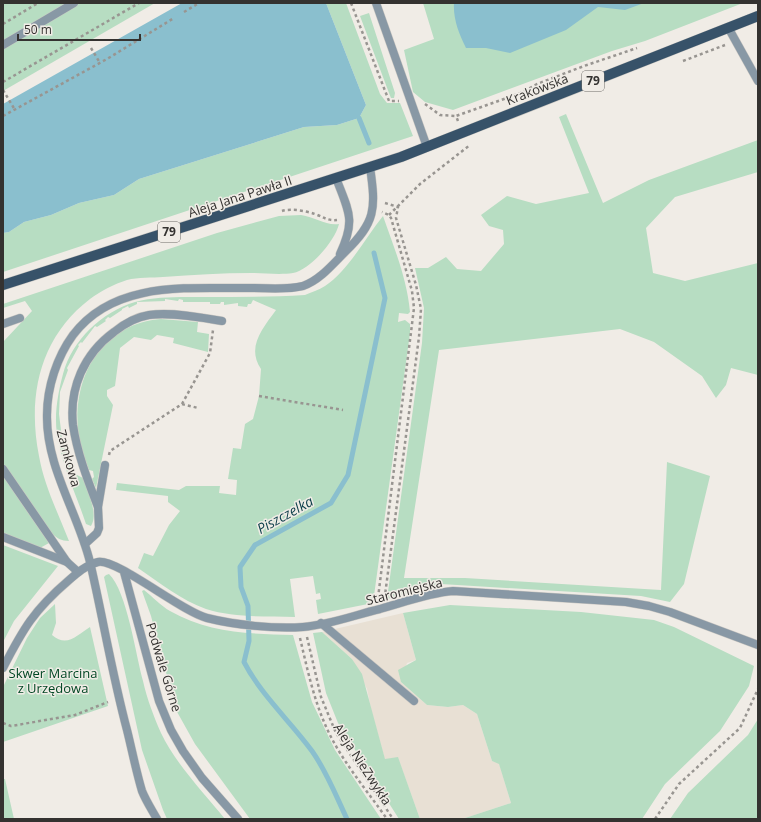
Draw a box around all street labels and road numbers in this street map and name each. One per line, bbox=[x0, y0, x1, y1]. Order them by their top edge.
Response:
street label: Krakowska bbox=[503, 69, 571, 109]
road number: 79 bbox=[582, 71, 604, 91]
street label: Aleja Jana Pawła II bbox=[186, 171, 294, 221]
road number: 79 bbox=[158, 222, 180, 242]
street label: Zamkowa bbox=[53, 427, 85, 489]
street label: Staromiejska bbox=[364, 573, 444, 609]
street label: Podwale Górne bbox=[142, 620, 186, 714]
street label: Aleja NieZwykła bbox=[330, 720, 396, 808]

